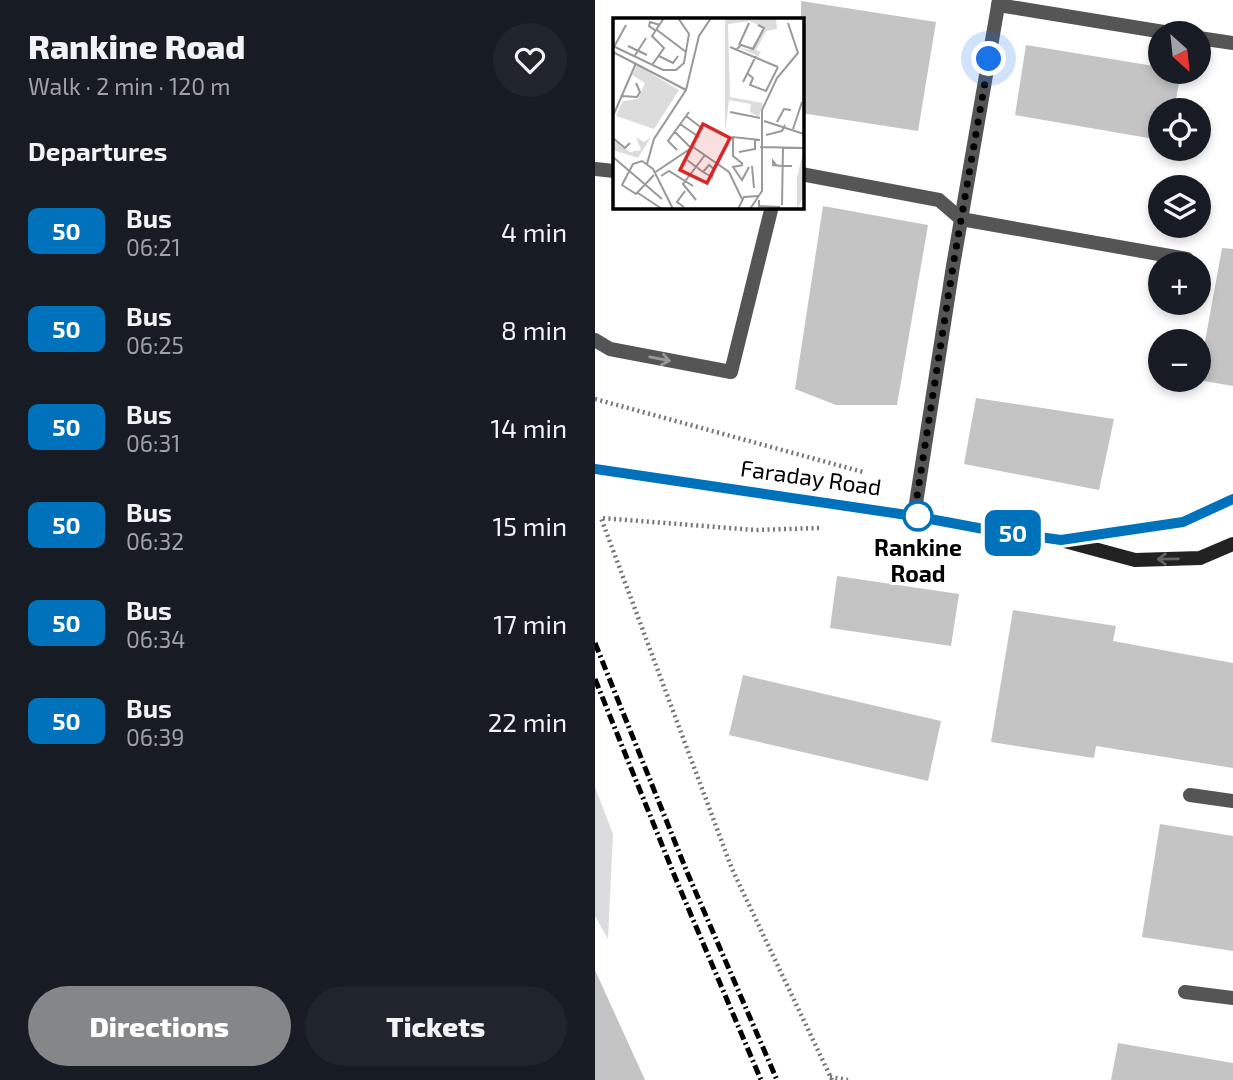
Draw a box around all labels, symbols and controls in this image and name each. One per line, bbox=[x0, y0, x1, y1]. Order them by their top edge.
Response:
inset map bbox=[613, 18, 803, 208]
north arrow bbox=[1148, 21, 1211, 84]
map controls bbox=[1148, 21, 1211, 392]
button: heart bbox=[493, 23, 567, 97]
text: Rankine Road bbox=[28, 26, 245, 66]
your location bbox=[971, 41, 1006, 76]
text: Walk · 2 min · 120 m bbox=[28, 72, 230, 100]
button: locate bbox=[1148, 98, 1211, 161]
text: Departures bbox=[28, 135, 167, 166]
button: layers bbox=[1148, 175, 1211, 238]
text: Bus bbox=[126, 202, 172, 233]
text: 50 bbox=[52, 216, 81, 245]
text: 4 min bbox=[501, 216, 567, 247]
text: 06:21 bbox=[126, 233, 181, 261]
button: + bbox=[1148, 252, 1211, 315]
text: Bus bbox=[126, 300, 172, 331]
text: 50 bbox=[52, 314, 81, 343]
text: 8 min bbox=[501, 314, 567, 345]
button: − bbox=[1148, 329, 1211, 392]
text: 06:25 bbox=[126, 331, 184, 359]
one-way arrow bbox=[648, 352, 671, 366]
text: Bus bbox=[126, 398, 172, 429]
text: 50 bbox=[52, 412, 81, 441]
text: 14 min bbox=[491, 412, 567, 443]
text: 06:31 bbox=[126, 429, 180, 457]
street label: Faraday Road bbox=[739, 453, 883, 501]
text: Bus bbox=[126, 496, 172, 527]
marker: Rankine Road bbox=[903, 501, 933, 531]
text: 50 bbox=[52, 510, 81, 539]
text: 15 min bbox=[493, 510, 567, 541]
line badge: 50 bbox=[981, 510, 1045, 556]
text: 50 bbox=[999, 518, 1027, 547]
text: 06:32 bbox=[126, 527, 184, 555]
place label: Rankine Road bbox=[874, 533, 962, 587]
one-way arrow bbox=[1156, 552, 1179, 566]
text: Bus bbox=[126, 594, 172, 625]
text: 50 bbox=[52, 608, 81, 637]
text: 17 min bbox=[493, 608, 567, 639]
text: 06:34 bbox=[126, 625, 185, 653]
text: Bus bbox=[126, 692, 172, 723]
text: 50 bbox=[52, 706, 81, 735]
text: 22 min bbox=[488, 706, 567, 737]
text: 06:39 bbox=[126, 723, 184, 751]
button: Directions bbox=[28, 986, 291, 1066]
button: Tickets bbox=[305, 986, 567, 1066]

